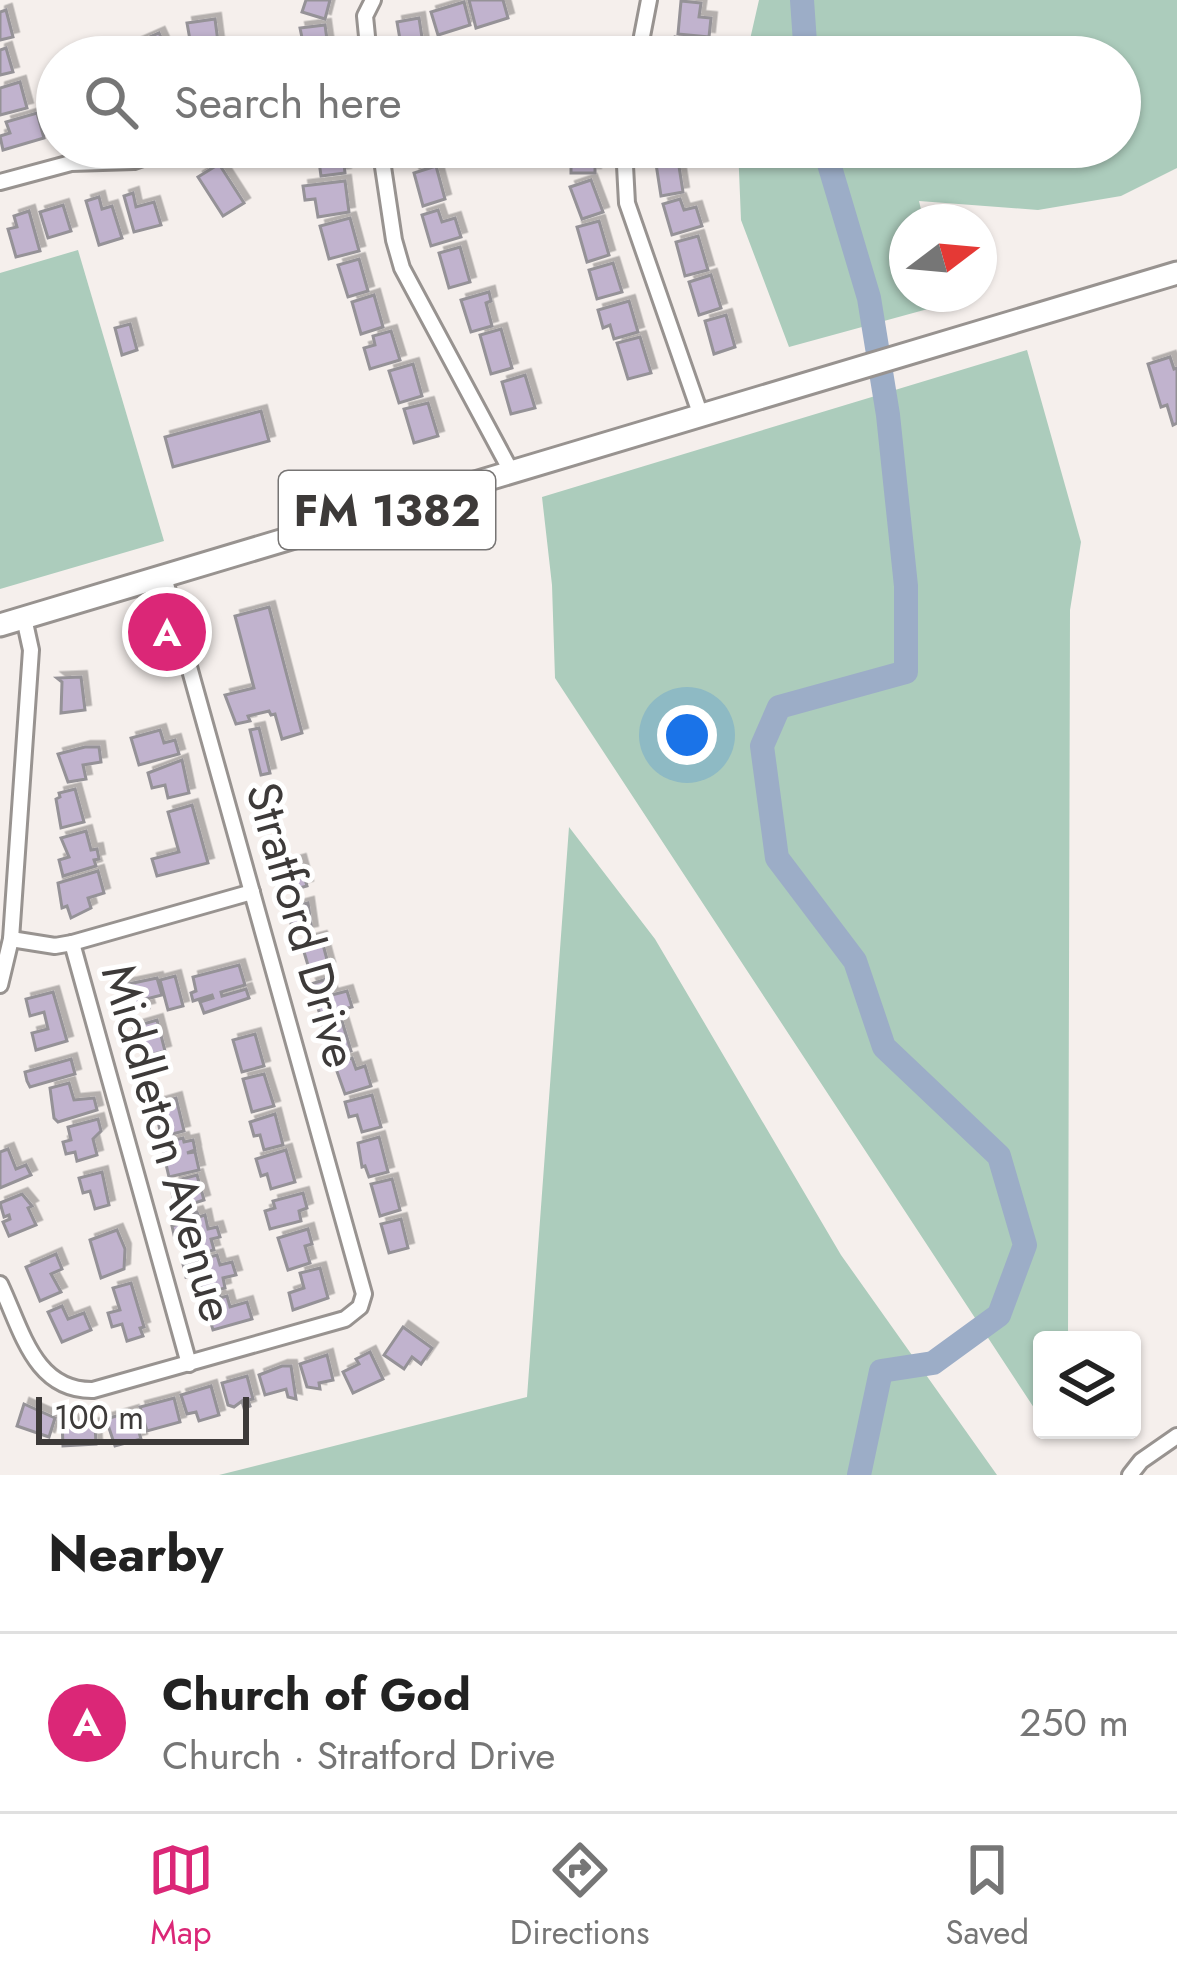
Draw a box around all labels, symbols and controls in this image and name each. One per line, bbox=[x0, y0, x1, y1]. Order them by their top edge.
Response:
search box bbox=[36, 36, 1141, 168]
icon: search bbox=[78, 69, 144, 135]
text: Search here bbox=[174, 70, 402, 135]
north arrow bbox=[889, 204, 997, 312]
road number: FM 1382 bbox=[279, 471, 495, 549]
pin: A bbox=[128, 587, 206, 677]
your location bbox=[657, 705, 717, 765]
street label: Stratford Drive bbox=[228, 774, 376, 1076]
street label: Middleton Avenue bbox=[84, 956, 252, 1330]
map controls bbox=[1033, 1331, 1141, 1439]
button: layers bbox=[1033, 1331, 1141, 1439]
scale bar bbox=[36, 1391, 249, 1444]
text: 100 m bbox=[54, 1394, 144, 1441]
text: Nearby bbox=[48, 1516, 223, 1590]
text: Church of God bbox=[162, 1662, 471, 1727]
text: A bbox=[73, 1694, 101, 1751]
text: 250 m bbox=[1019, 1694, 1129, 1751]
text: Church · Stratford Drive bbox=[162, 1727, 555, 1784]
tab: Map bbox=[148, 1837, 214, 1956]
tab: Directions bbox=[510, 1837, 650, 1956]
tab: Saved bbox=[945, 1837, 1029, 1956]

